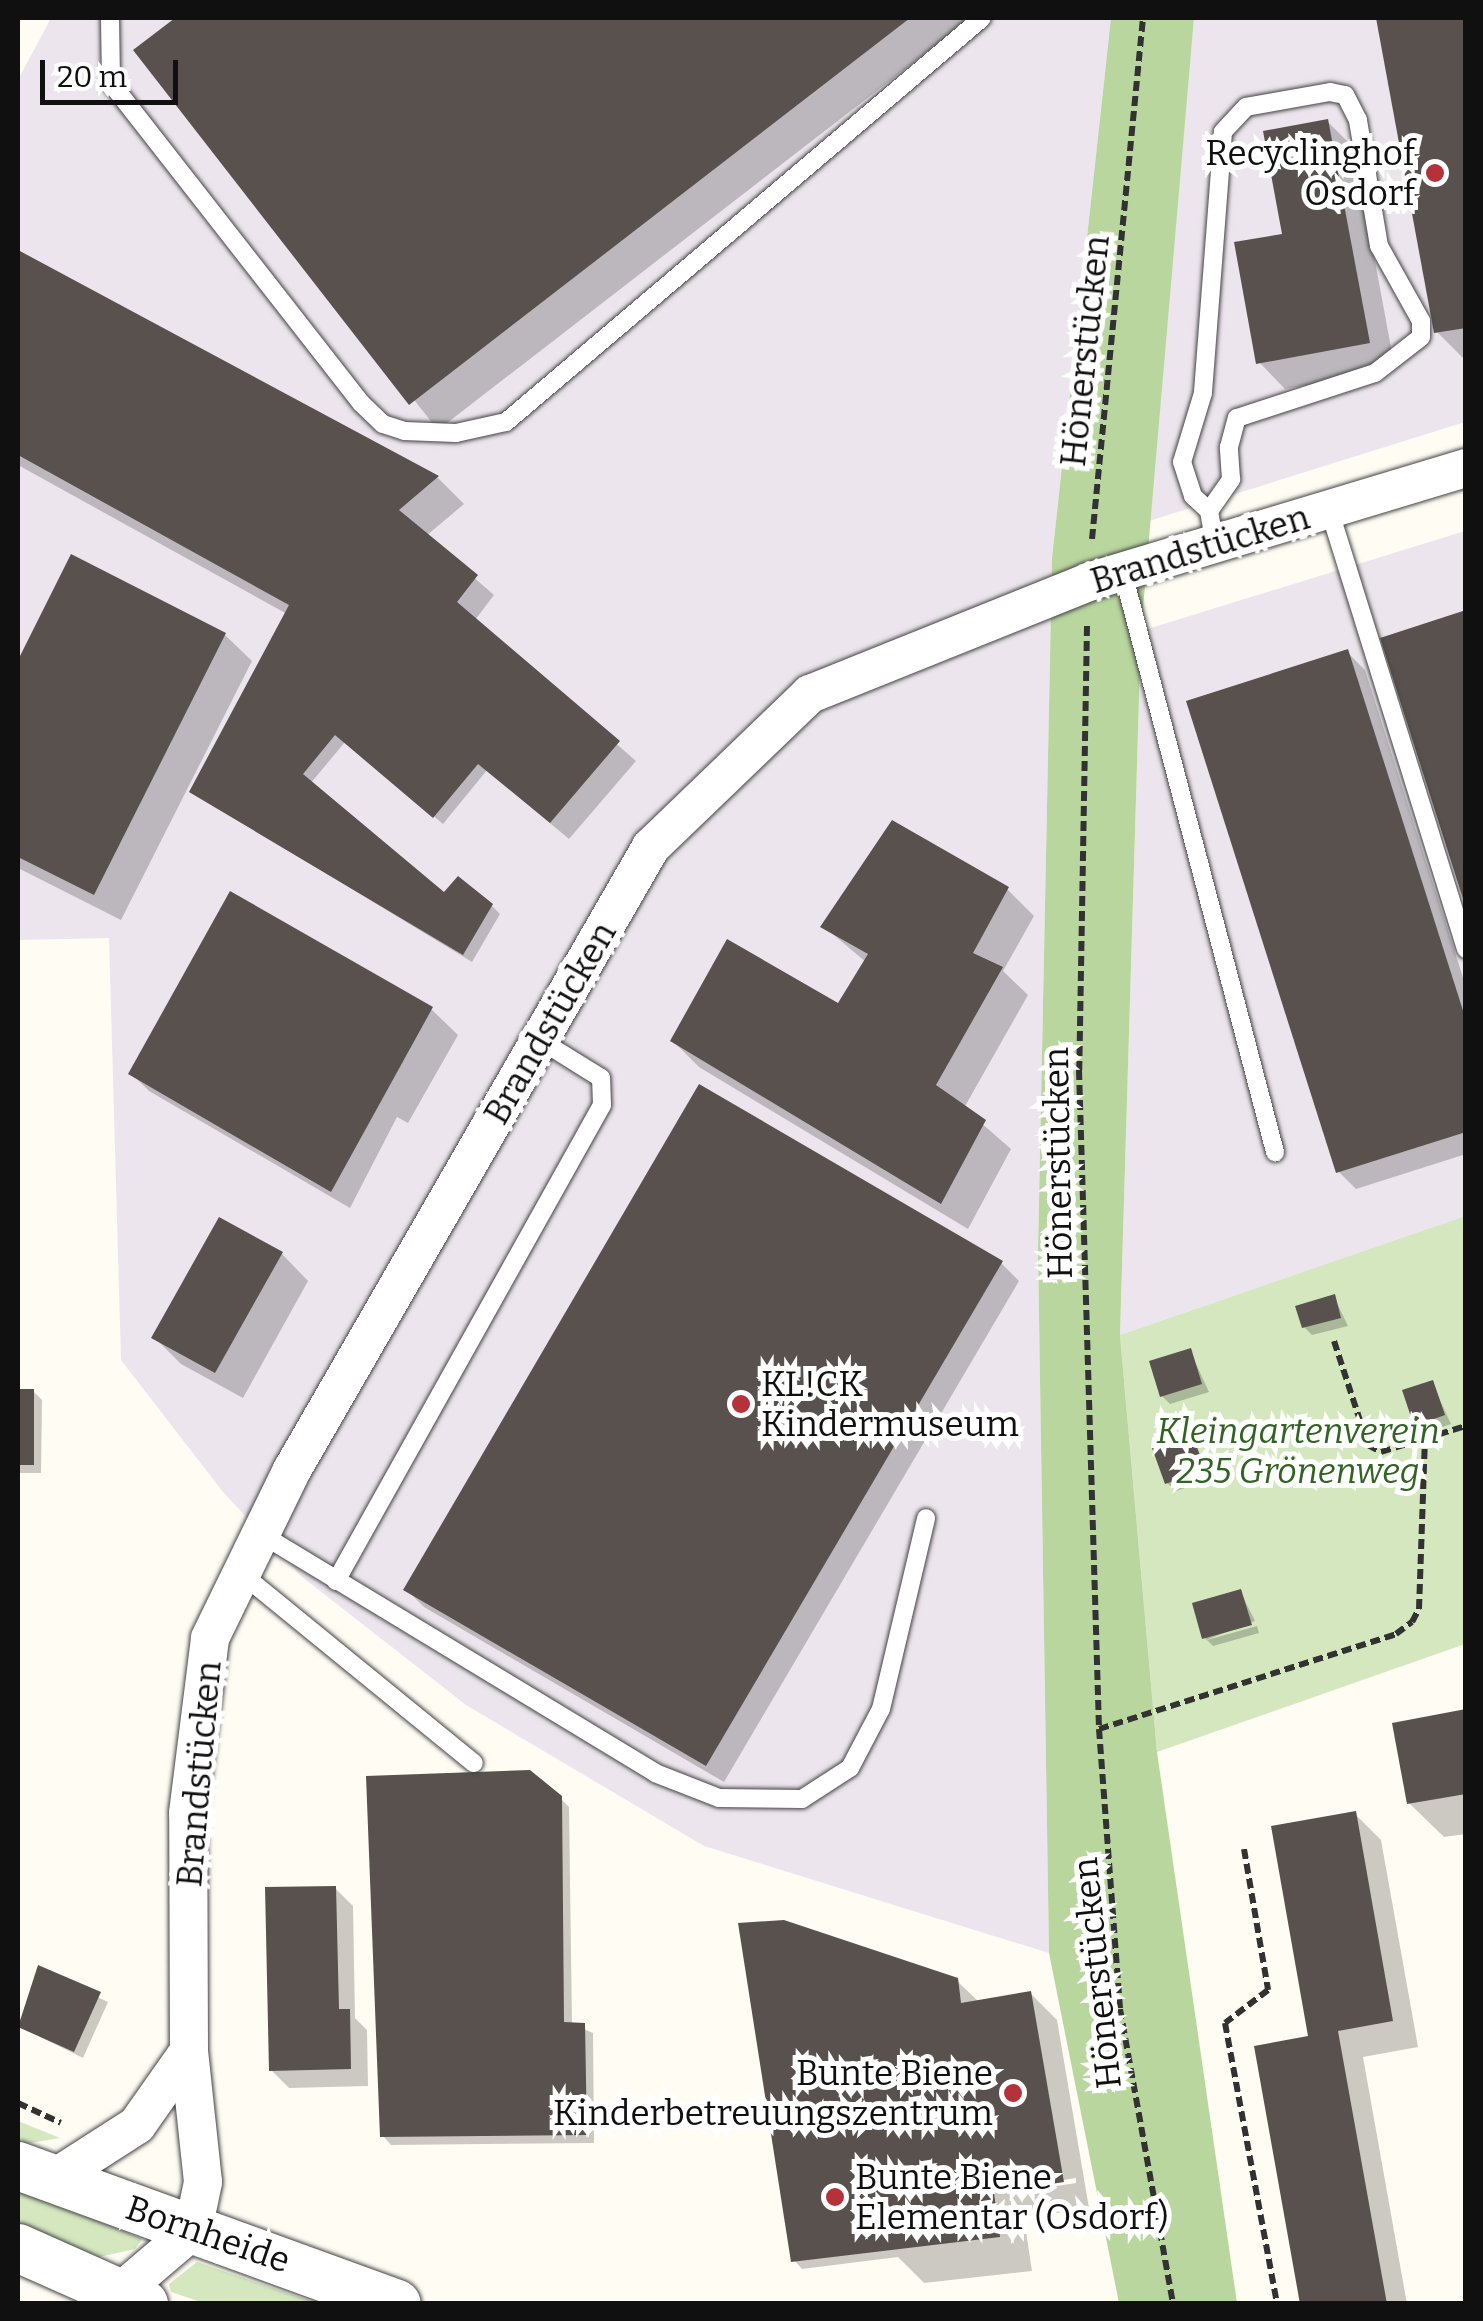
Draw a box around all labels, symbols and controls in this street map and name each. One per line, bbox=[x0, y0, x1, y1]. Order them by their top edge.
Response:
scale bar bbox=[45, 40, 182, 102]
text: 20 m bbox=[57, 59, 127, 95]
place label: Recyclinghof Osdorf bbox=[1205, 132, 1415, 214]
marker: Recyclinghof Osdorf bbox=[1424, 162, 1446, 184]
street label: Hönerstücken bbox=[1052, 233, 1118, 469]
street label: Brandstücken bbox=[1085, 496, 1315, 602]
street label: Brandstücken bbox=[475, 914, 625, 1132]
street label: Hönerstücken bbox=[1035, 1047, 1081, 1279]
place label: KL!CK Kindermuseum bbox=[761, 1363, 1019, 1445]
marker: KL!CK Kindermuseum bbox=[730, 1393, 752, 1415]
park label: Kleingartenverein 235 Grönenweg bbox=[1156, 1410, 1440, 1492]
street label: Brandstücken bbox=[168, 1659, 230, 1889]
street label: Hönerstücken bbox=[1064, 1855, 1130, 2091]
place label: Bunte Biene Kinderbetreuungszentrum bbox=[553, 2052, 993, 2134]
marker: Bunte Biene Kinderbetreuungszentrum bbox=[1002, 2082, 1024, 2104]
place label: Bunte Biene Elementar (Osdorf) bbox=[855, 2156, 1168, 2238]
street label: Bornheide bbox=[120, 2186, 296, 2282]
marker: Bunte Biene Elementar (Osdorf) bbox=[824, 2186, 846, 2208]

